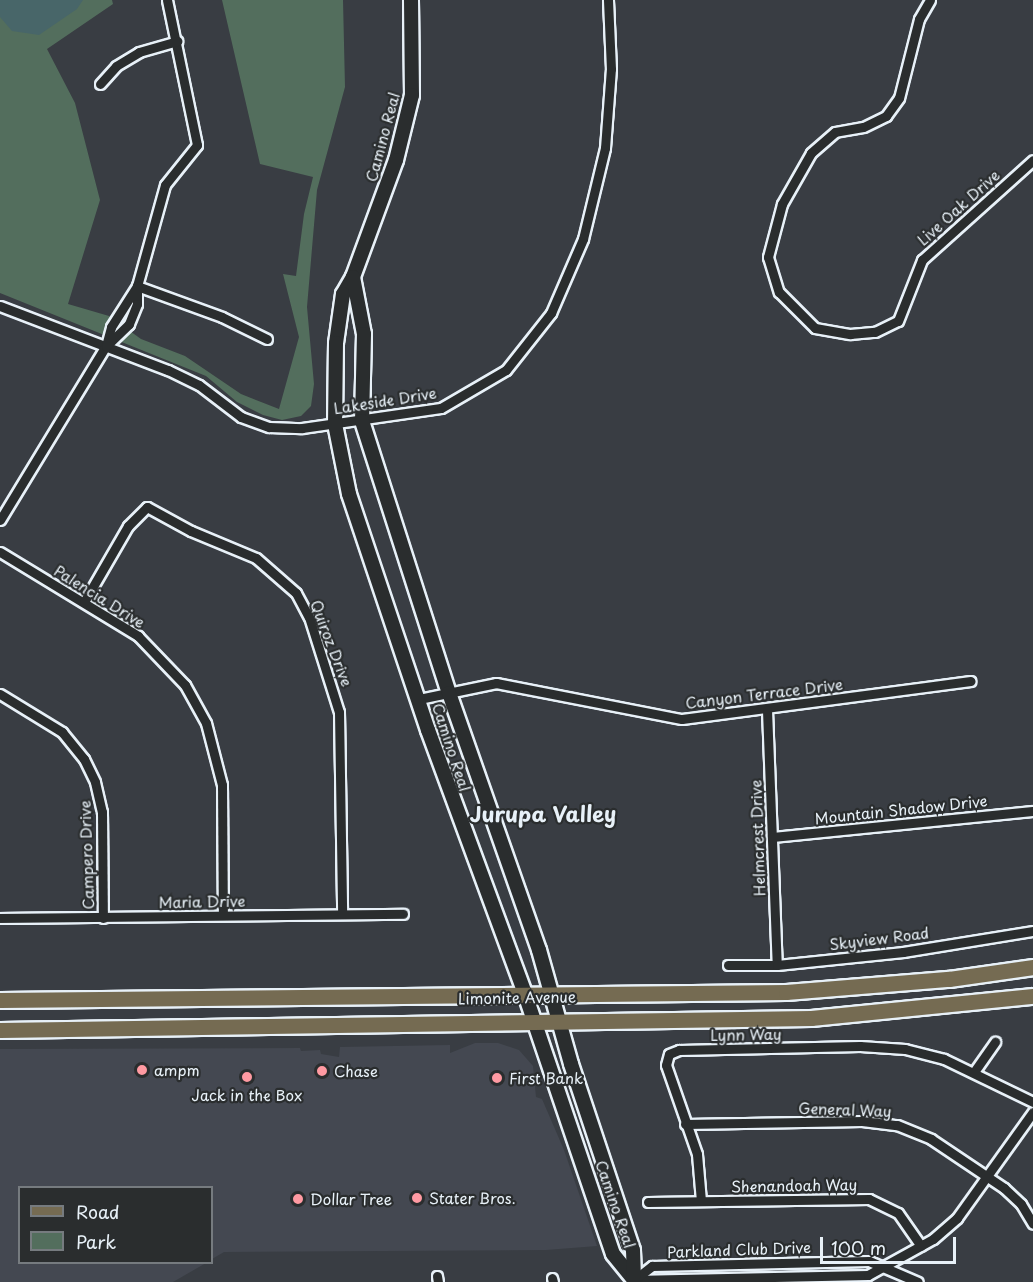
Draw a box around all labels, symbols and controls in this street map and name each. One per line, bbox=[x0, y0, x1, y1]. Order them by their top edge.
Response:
street label: Camino Real bbox=[361, 90, 403, 184]
street label: Live Oak Drive bbox=[913, 165, 1003, 249]
street label: Lakeside Drive bbox=[332, 383, 438, 417]
street label: Palencia Drive bbox=[52, 561, 148, 631]
street label: Quiroz Drive bbox=[307, 597, 357, 689]
street label: Canyon Terrace Drive bbox=[684, 674, 844, 712]
street label: Camino Real bbox=[429, 701, 475, 793]
street label: Helmcrest Drive bbox=[746, 780, 768, 896]
street label: Mountain Shadow Drive bbox=[813, 791, 989, 827]
street label: Campero Drive bbox=[75, 800, 97, 910]
district label: Jurupa Valley bbox=[470, 800, 616, 826]
street label: Maria Drive bbox=[159, 891, 245, 911]
street label: Skyview Road bbox=[829, 923, 929, 953]
street label: Limonite Avenue bbox=[458, 987, 576, 1007]
street label: Lynn Way bbox=[710, 1024, 782, 1044]
place label: ampm bbox=[154, 1061, 200, 1079]
place label: Chase bbox=[334, 1062, 378, 1080]
marker: ampm bbox=[135, 1063, 149, 1077]
marker: Chase bbox=[315, 1064, 329, 1078]
place label: First Bank bbox=[509, 1069, 584, 1087]
marker: Jack in the Box bbox=[240, 1070, 254, 1084]
marker: First Bank bbox=[490, 1071, 504, 1085]
place label: Jack in the Box bbox=[191, 1086, 303, 1104]
street label: General Way bbox=[798, 1098, 892, 1120]
street label: Camino Real bbox=[593, 1158, 639, 1250]
street label: Shenandoah Way bbox=[730, 1175, 858, 1195]
legend bbox=[18, 1186, 213, 1264]
place label: Stater Bros. bbox=[429, 1189, 517, 1207]
place label: Dollar Tree bbox=[310, 1190, 392, 1208]
marker: Stater Bros. bbox=[410, 1191, 424, 1205]
marker: Dollar Tree bbox=[291, 1192, 305, 1206]
text: Road bbox=[76, 1198, 120, 1225]
scale bar bbox=[823, 1225, 960, 1263]
text: Park bbox=[76, 1228, 116, 1255]
text: 100 m bbox=[831, 1234, 886, 1261]
street label: Parkland Club Drive bbox=[667, 1237, 811, 1261]

